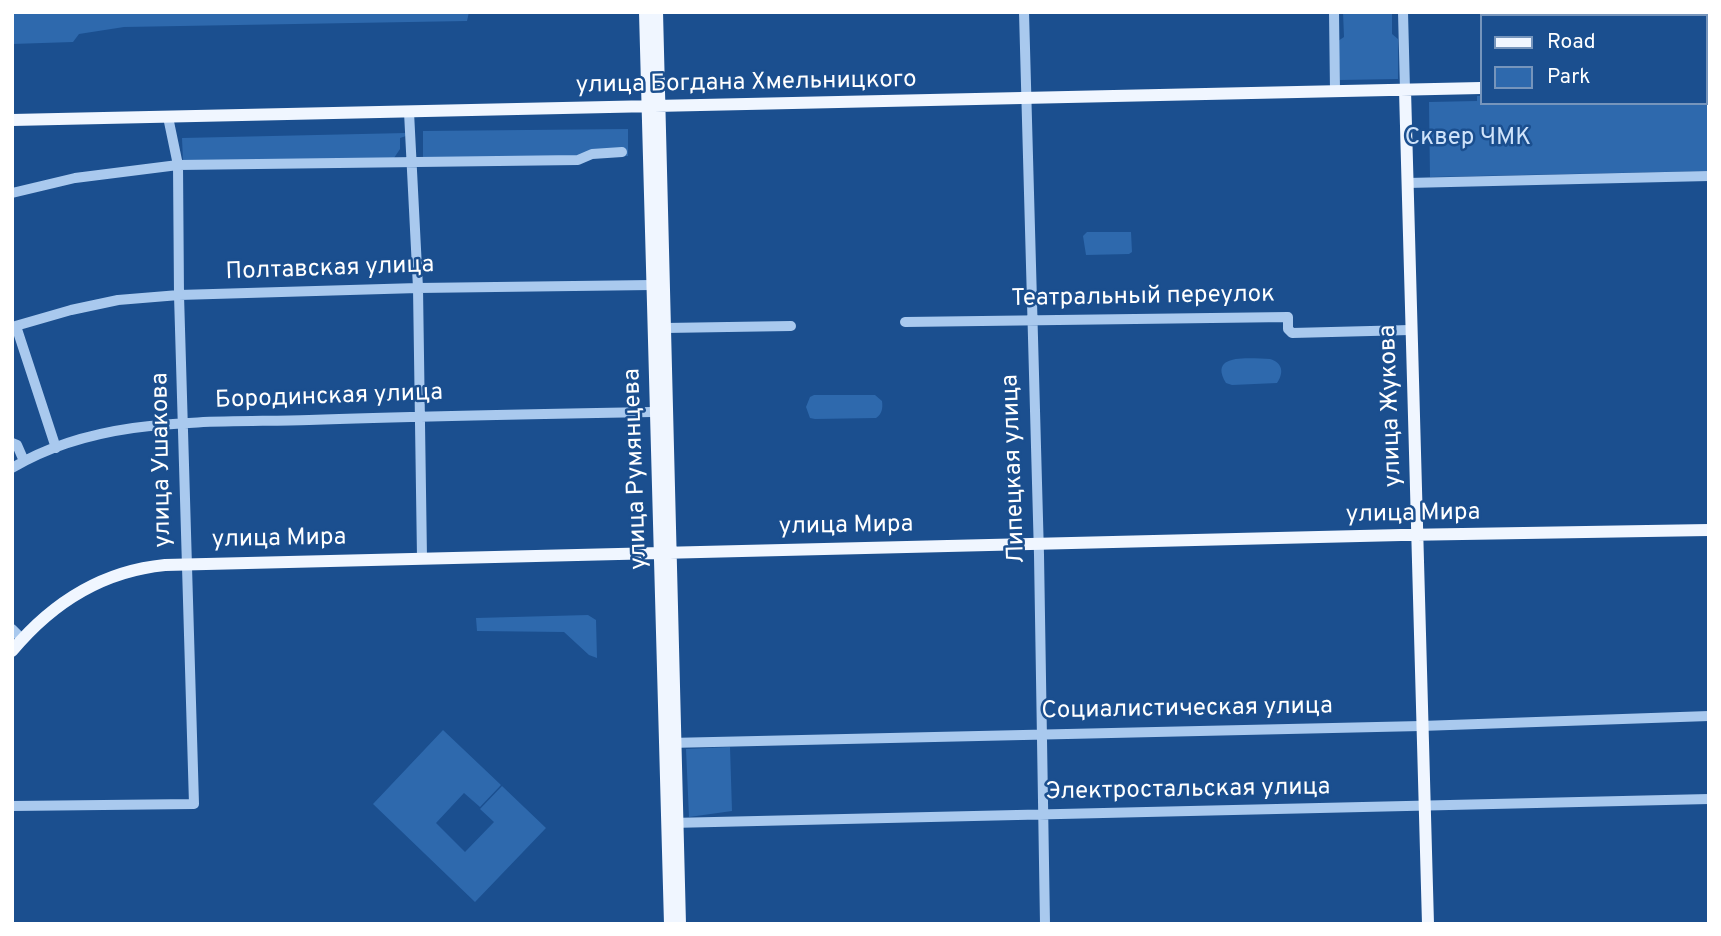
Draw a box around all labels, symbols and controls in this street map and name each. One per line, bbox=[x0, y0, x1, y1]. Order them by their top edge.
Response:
legend bbox=[1480, 14, 1707, 105]
text: Road bbox=[1547, 29, 1596, 56]
text: Park bbox=[1547, 64, 1590, 91]
street label: улица Богдана Хмельницкого bbox=[575, 67, 917, 101]
park label: Сквер ЧМК bbox=[1405, 125, 1531, 153]
street label: Полтавская улица bbox=[225, 252, 435, 288]
street label: Театральный переулок bbox=[1011, 281, 1275, 315]
street label: улица Жукова bbox=[1375, 324, 1409, 488]
street label: улица Румянцева bbox=[619, 368, 655, 570]
street label: улица Ушакова bbox=[147, 372, 179, 548]
street label: Липецкая улица bbox=[997, 374, 1033, 564]
street label: Бородинская улица bbox=[215, 380, 443, 416]
street label: улица Мира bbox=[1345, 499, 1481, 531]
street label: улица Мира bbox=[778, 511, 914, 543]
street label: улица Мира bbox=[211, 524, 347, 556]
street label: Социалистическая улица bbox=[1041, 693, 1333, 727]
street label: Электростальская улица bbox=[1045, 774, 1331, 808]

